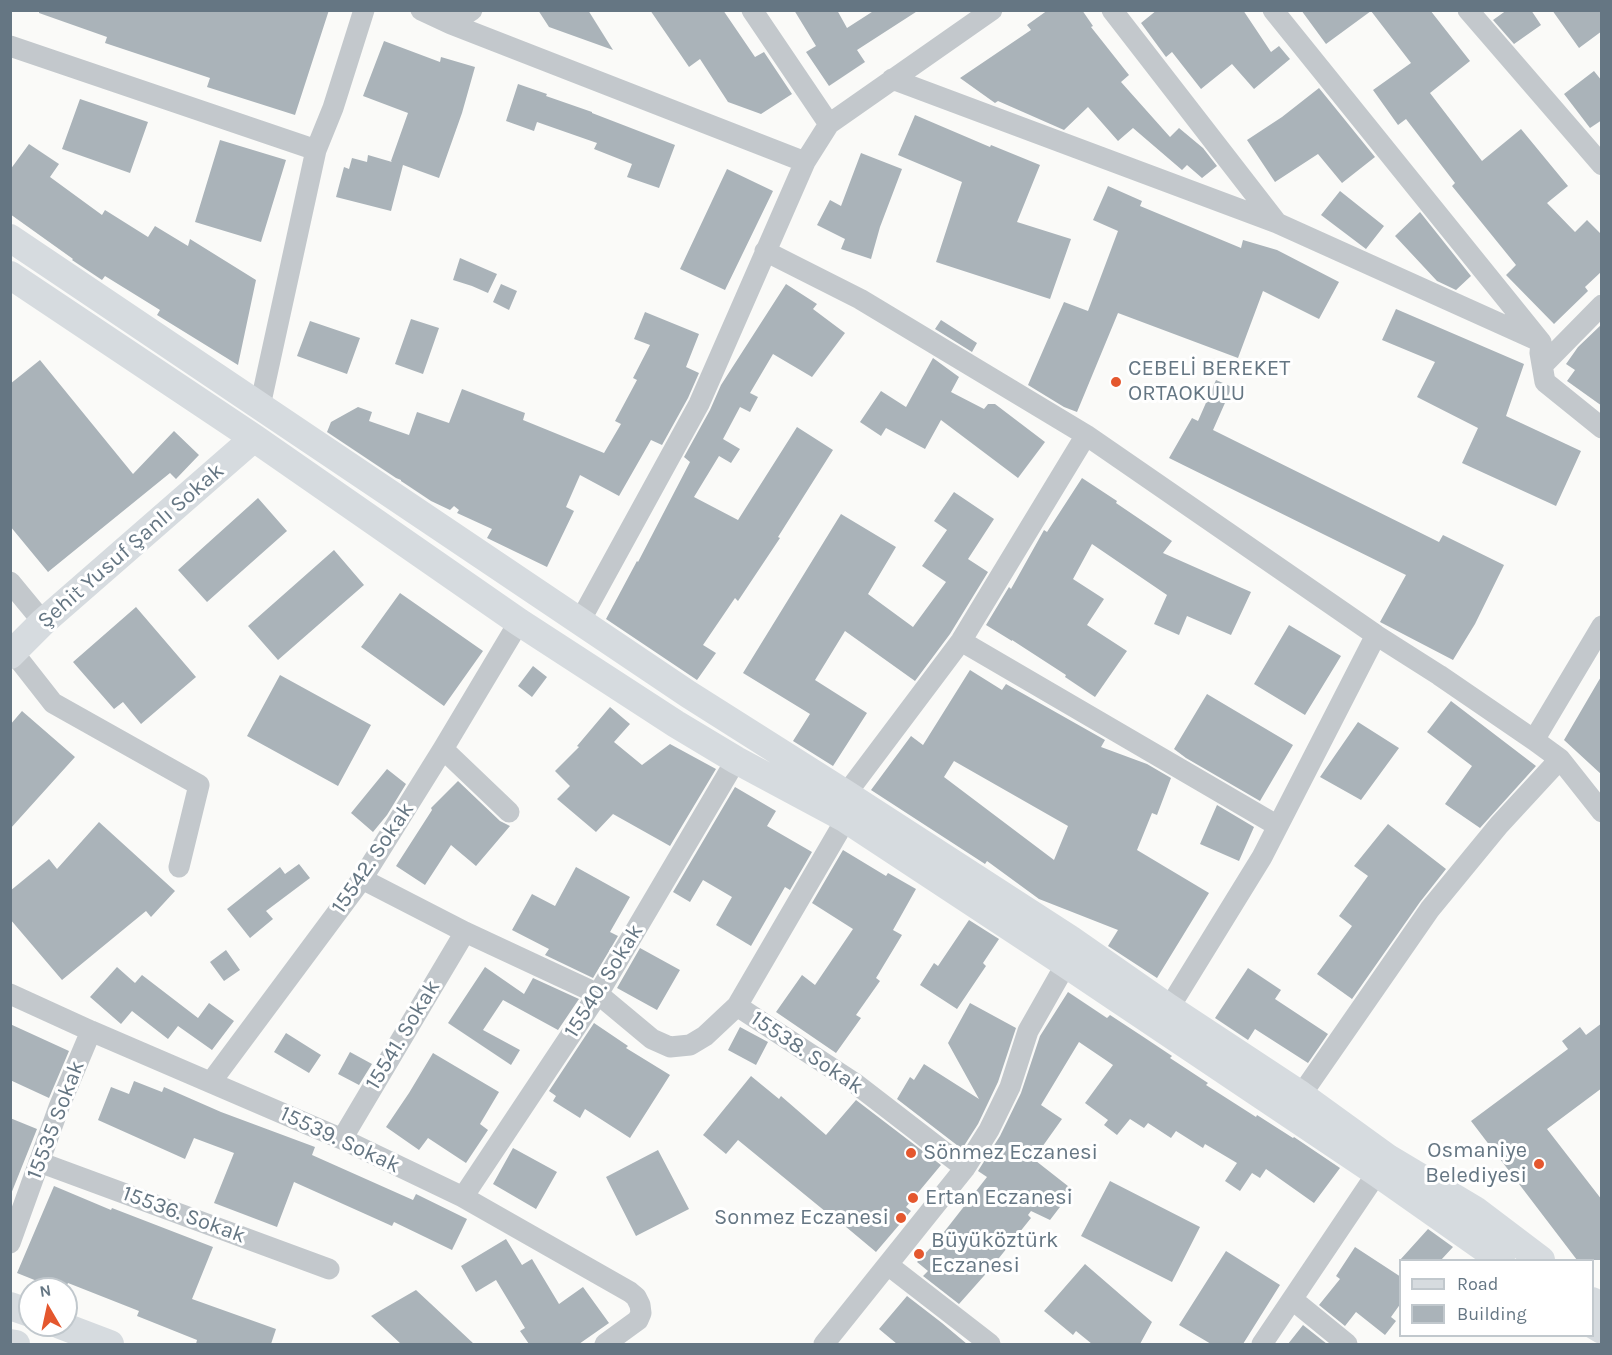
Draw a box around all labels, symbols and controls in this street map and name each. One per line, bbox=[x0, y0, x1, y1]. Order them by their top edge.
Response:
place label: CEBELİ BEREKET ORTAOKULU bbox=[1128, 356, 1290, 408]
marker: CEBELİ BEREKET ORTAOKULU bbox=[1109, 375, 1123, 389]
street label: Şehit Yusuf Şanlı Sokak bbox=[32, 458, 230, 634]
street label: 15542. Sokak bbox=[326, 797, 420, 919]
street label: 15540. Sokak bbox=[559, 919, 649, 1043]
street label: 15541. Sokak bbox=[360, 975, 446, 1095]
street label: 15538. Sokak bbox=[746, 1006, 868, 1100]
street label: 15535 Sokak bbox=[21, 1057, 91, 1183]
street label: 15539. Sokak bbox=[276, 1101, 404, 1179]
place label: Osmaniye Belediyesi bbox=[1425, 1138, 1527, 1190]
place label: Sönmez Eczanesi bbox=[923, 1140, 1098, 1166]
marker: Sönmez Eczanesi bbox=[904, 1146, 918, 1160]
marker: Osmaniye Belediyesi bbox=[1532, 1157, 1546, 1171]
street label: 15536. Sokak bbox=[119, 1181, 249, 1249]
place label: Ertan Eczanesi bbox=[925, 1185, 1073, 1211]
marker: Ertan Eczanesi bbox=[906, 1191, 920, 1205]
place label: Sonmez Eczanesi bbox=[714, 1205, 889, 1231]
marker: Sonmez Eczanesi bbox=[894, 1211, 908, 1225]
place label: Büyüköztürk Eczanesi bbox=[931, 1228, 1058, 1280]
marker: Büyüköztürk Eczanesi bbox=[912, 1247, 926, 1261]
legend bbox=[1399, 1259, 1594, 1337]
text: Road bbox=[1457, 1273, 1498, 1295]
north arrow bbox=[18, 1277, 78, 1337]
text: N bbox=[38, 1280, 53, 1301]
text: Building bbox=[1457, 1303, 1527, 1325]

